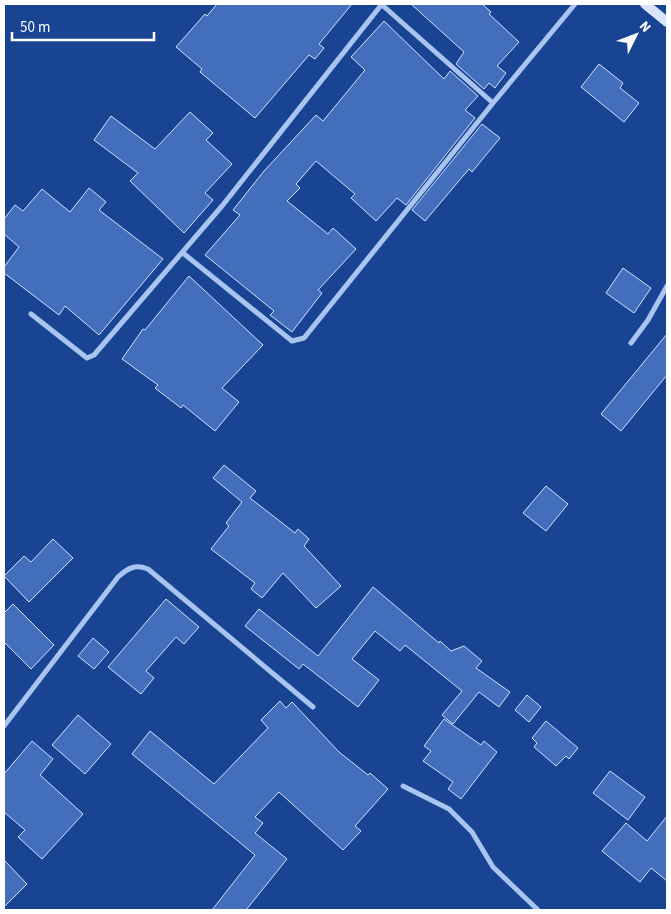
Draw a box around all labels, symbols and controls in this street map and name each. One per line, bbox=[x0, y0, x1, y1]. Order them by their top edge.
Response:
scale bar bbox=[12, 10, 155, 42]
north arrow bbox=[611, 10, 661, 60]
text: 50 m bbox=[20, 17, 50, 38]
text: N bbox=[634, 17, 655, 37]

